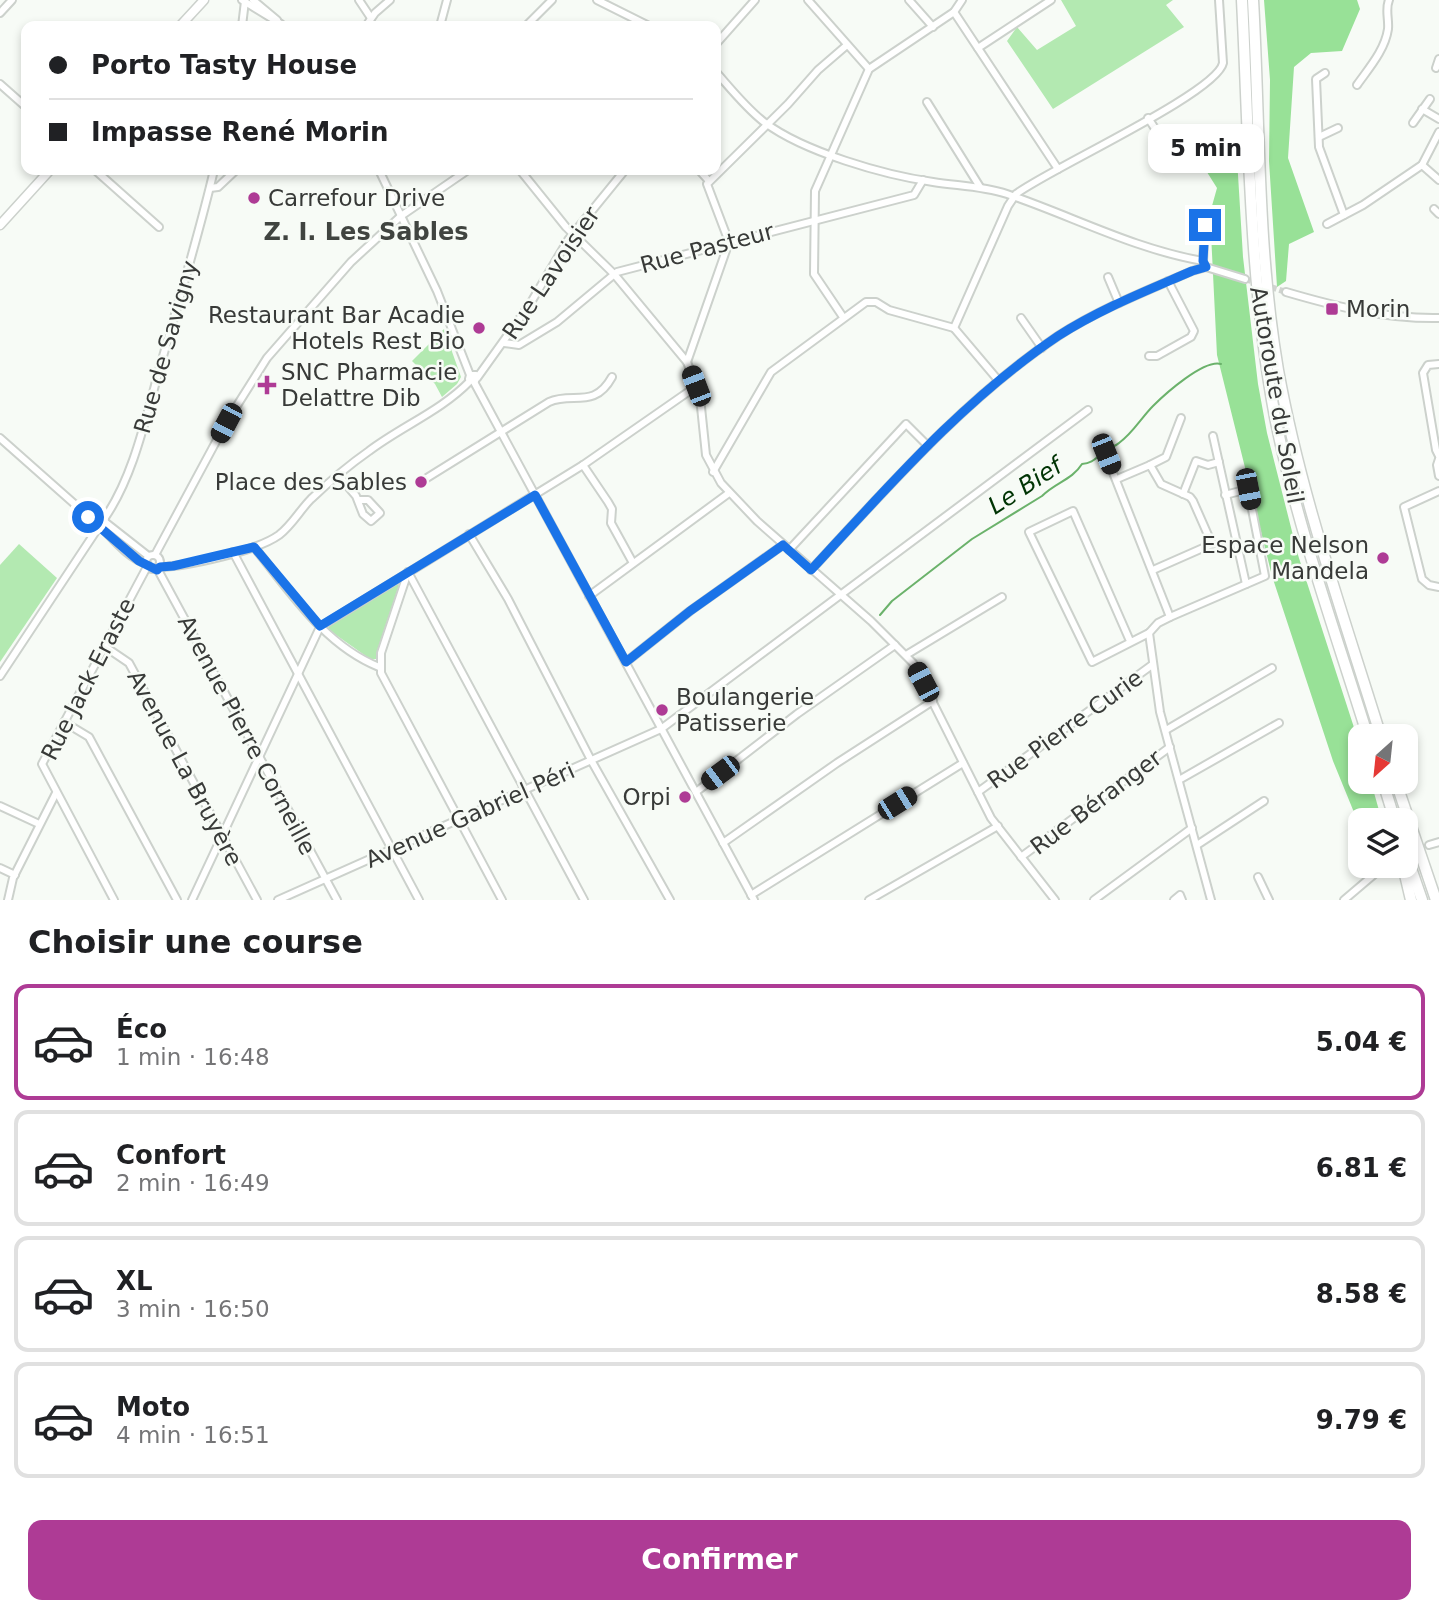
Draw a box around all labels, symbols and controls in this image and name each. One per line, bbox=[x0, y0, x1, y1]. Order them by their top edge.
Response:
text: Porto Tasty House bbox=[91, 50, 357, 80]
text: Impasse René Morin bbox=[91, 117, 388, 147]
callout: 5 min bbox=[1147, 124, 1263, 173]
text: 5 min bbox=[1170, 135, 1242, 161]
place label: Carrefour Drive bbox=[268, 185, 445, 211]
marker: Carrefour Drive bbox=[246, 190, 262, 206]
street label: Rue Lavoisier bbox=[497, 201, 605, 344]
route end bbox=[1189, 209, 1221, 241]
district label: Z. I. Les Sables bbox=[264, 218, 468, 246]
street label: Rue Pasteur bbox=[637, 218, 777, 278]
street label: Rue de Savigny bbox=[129, 258, 203, 436]
street label: Autoroute du Soleil bbox=[1245, 284, 1309, 506]
place label: Morin bbox=[1346, 296, 1410, 322]
marker: Morin bbox=[1324, 301, 1340, 317]
place label: Restaurant Bar Acadie Hotels Rest Bio bbox=[208, 302, 465, 354]
marker: Restaurant Bar Acadie Hotels Rest Bio bbox=[471, 320, 487, 336]
place label: SNC Pharmacie Delattre Dib bbox=[281, 359, 457, 411]
car bbox=[679, 363, 714, 409]
marker: SNC Pharmacie Delattre Dib bbox=[259, 377, 275, 393]
car bbox=[207, 400, 246, 446]
car bbox=[1089, 431, 1124, 477]
water label: Le Bief bbox=[983, 450, 1070, 520]
car bbox=[1234, 466, 1263, 512]
place label: Place des Sables bbox=[215, 469, 407, 495]
marker: Place des Sables bbox=[413, 474, 429, 490]
route start bbox=[72, 501, 104, 533]
place label: Espace Nelson Mandela bbox=[1201, 532, 1369, 584]
marker: Espace Nelson Mandela bbox=[1375, 550, 1391, 566]
street label: Rue Jack Eraste bbox=[36, 594, 140, 764]
street label: Avenue Pierre Corneille bbox=[173, 611, 321, 859]
car bbox=[904, 659, 943, 705]
street label: Rue Pierre Curie bbox=[983, 664, 1147, 794]
street label: Avenue La Bruyère bbox=[122, 666, 248, 870]
place label: Boulangerie Patisserie bbox=[676, 684, 814, 736]
marker: Boulangerie Patisserie bbox=[654, 702, 670, 718]
north arrow bbox=[1348, 724, 1418, 794]
map controls bbox=[1348, 724, 1418, 878]
street label: Rue Béranger bbox=[1025, 744, 1167, 860]
car bbox=[697, 752, 744, 794]
street label: Avenue Gabriel Péri bbox=[361, 757, 579, 873]
car bbox=[874, 783, 921, 823]
place label: Orpi bbox=[622, 784, 671, 810]
marker: Orpi bbox=[677, 789, 693, 805]
button: layers bbox=[1348, 808, 1418, 878]
text: Choisir une course bbox=[28, 923, 363, 961]
icon: car bbox=[32, 1011, 95, 1074]
text: Éco bbox=[116, 1014, 167, 1044]
text: 5.04 € bbox=[1316, 1027, 1407, 1057]
text: 1 min · 16:48 bbox=[116, 1044, 270, 1070]
icon: car bbox=[32, 1137, 95, 1200]
text: Confort bbox=[116, 1140, 226, 1170]
text: 6.81 € bbox=[1316, 1153, 1407, 1183]
text: 2 min · 16:49 bbox=[116, 1170, 270, 1196]
icon: car bbox=[32, 1263, 95, 1326]
text: XL bbox=[116, 1266, 153, 1296]
text: 8.58 € bbox=[1316, 1279, 1407, 1309]
text: 3 min · 16:50 bbox=[116, 1296, 270, 1322]
icon: car bbox=[32, 1389, 95, 1452]
text: Moto bbox=[116, 1392, 190, 1422]
text: 9.79 € bbox=[1316, 1405, 1407, 1435]
text: 4 min · 16:51 bbox=[116, 1422, 270, 1448]
button: Confirmer bbox=[28, 1520, 1411, 1600]

